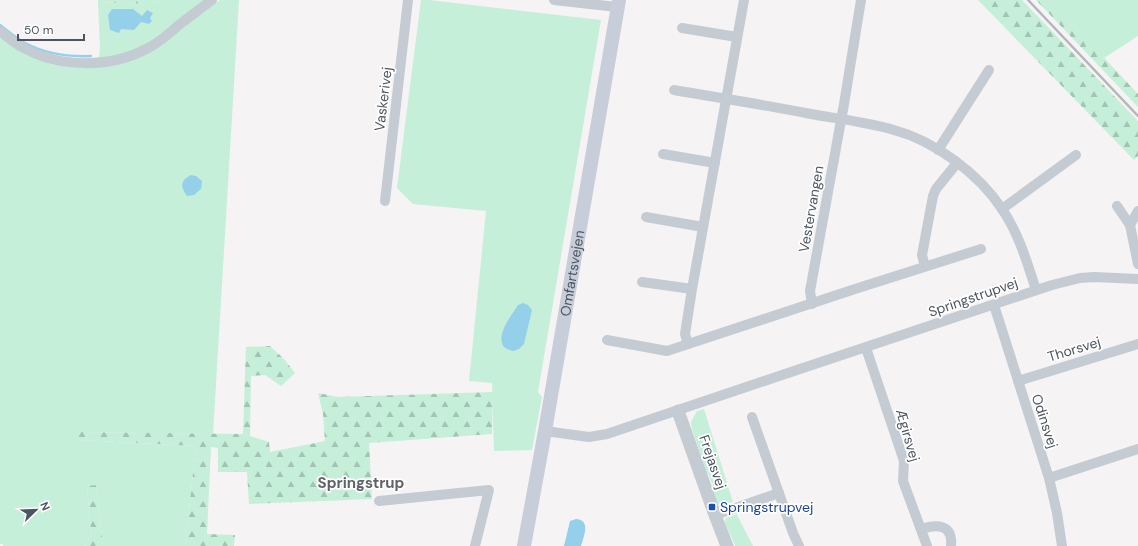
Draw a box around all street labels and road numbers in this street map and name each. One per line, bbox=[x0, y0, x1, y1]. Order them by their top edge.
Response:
street label: Vaskerivej bbox=[370, 66, 396, 132]
street label: Vestervangen bbox=[795, 164, 827, 254]
street label: Omfartsvejen bbox=[556, 229, 588, 318]
street label: Springstrupvej bbox=[926, 273, 1020, 321]
street label: Thorsvej bbox=[1045, 332, 1103, 366]
street label: Odinsvej bbox=[1028, 392, 1062, 450]
street label: Ægirsvej bbox=[892, 406, 924, 464]
street label: Frejasvej bbox=[695, 432, 731, 492]

